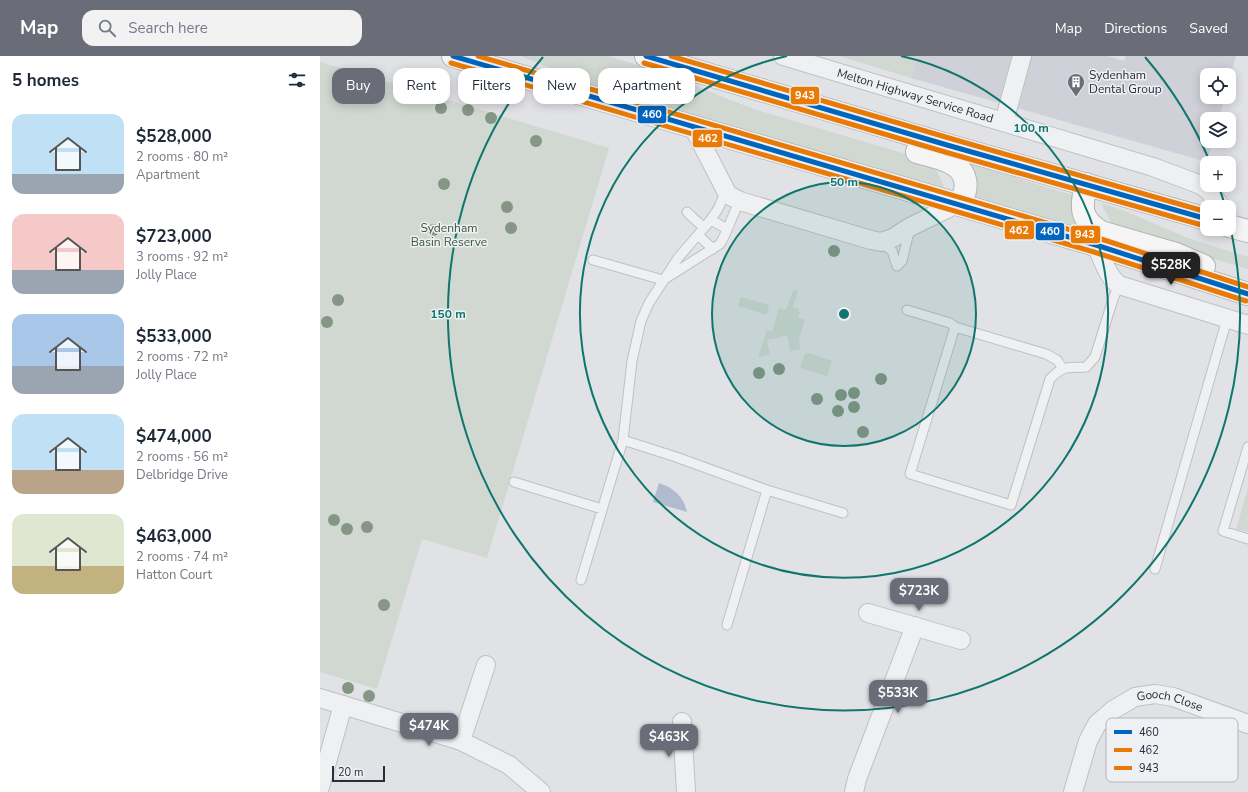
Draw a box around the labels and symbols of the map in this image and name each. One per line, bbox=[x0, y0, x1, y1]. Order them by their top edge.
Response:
street label: Melton Highway Service Road bbox=[835, 65, 995, 127]
place label: Sydenham Dental Group bbox=[1089, 67, 1162, 97]
building icon: Sydenham Dental Group bbox=[1066, 72, 1086, 97]
line badge: 943 bbox=[790, 86, 820, 105]
text: 943 bbox=[795, 88, 815, 103]
line badge: 460 bbox=[637, 105, 667, 124]
text: 460 bbox=[642, 107, 662, 122]
text: 100 m bbox=[1013, 120, 1049, 136]
line badge: 462 bbox=[692, 129, 723, 148]
text: 462 bbox=[698, 131, 718, 146]
text: 50 m bbox=[830, 174, 858, 190]
park label: Sydenham Basin Reserve bbox=[411, 220, 487, 250]
line badge: 462 bbox=[1004, 220, 1035, 240]
line badge: 460 bbox=[1035, 222, 1065, 241]
text: 462 bbox=[1009, 223, 1029, 238]
text: 460 bbox=[1040, 224, 1060, 239]
line badge: 943 bbox=[1070, 225, 1101, 244]
text: 943 bbox=[1075, 227, 1095, 242]
pin: $528K bbox=[1143, 252, 1199, 286]
text: 150 m bbox=[430, 306, 466, 322]
centre of rings bbox=[837, 307, 851, 321]
pin: $723K bbox=[891, 578, 947, 612]
pin: $533K bbox=[870, 680, 926, 714]
street label: Gooch Close bbox=[1136, 686, 1205, 715]
pin: $474K bbox=[401, 713, 457, 747]
legend bbox=[1106, 718, 1238, 782]
pin: $463K bbox=[641, 724, 697, 758]
text: 460 bbox=[1139, 725, 1159, 740]
text: 462 bbox=[1139, 743, 1159, 758]
text: 943 bbox=[1139, 761, 1159, 776]
scale bar bbox=[332, 764, 385, 783]

